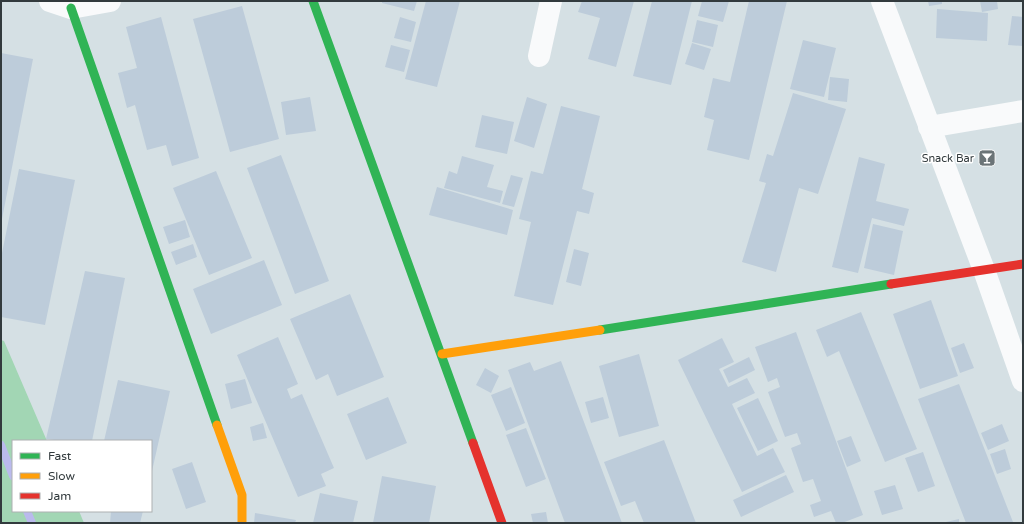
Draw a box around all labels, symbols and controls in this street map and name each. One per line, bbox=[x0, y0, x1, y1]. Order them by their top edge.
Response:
bar icon: Snack Bar bbox=[977, 148, 997, 168]
place label: Snack Bar bbox=[922, 152, 975, 165]
legend bbox=[12, 440, 152, 512]
text: Fast bbox=[48, 449, 72, 463]
text: Slow bbox=[48, 469, 75, 483]
text: Jam bbox=[48, 489, 71, 503]

